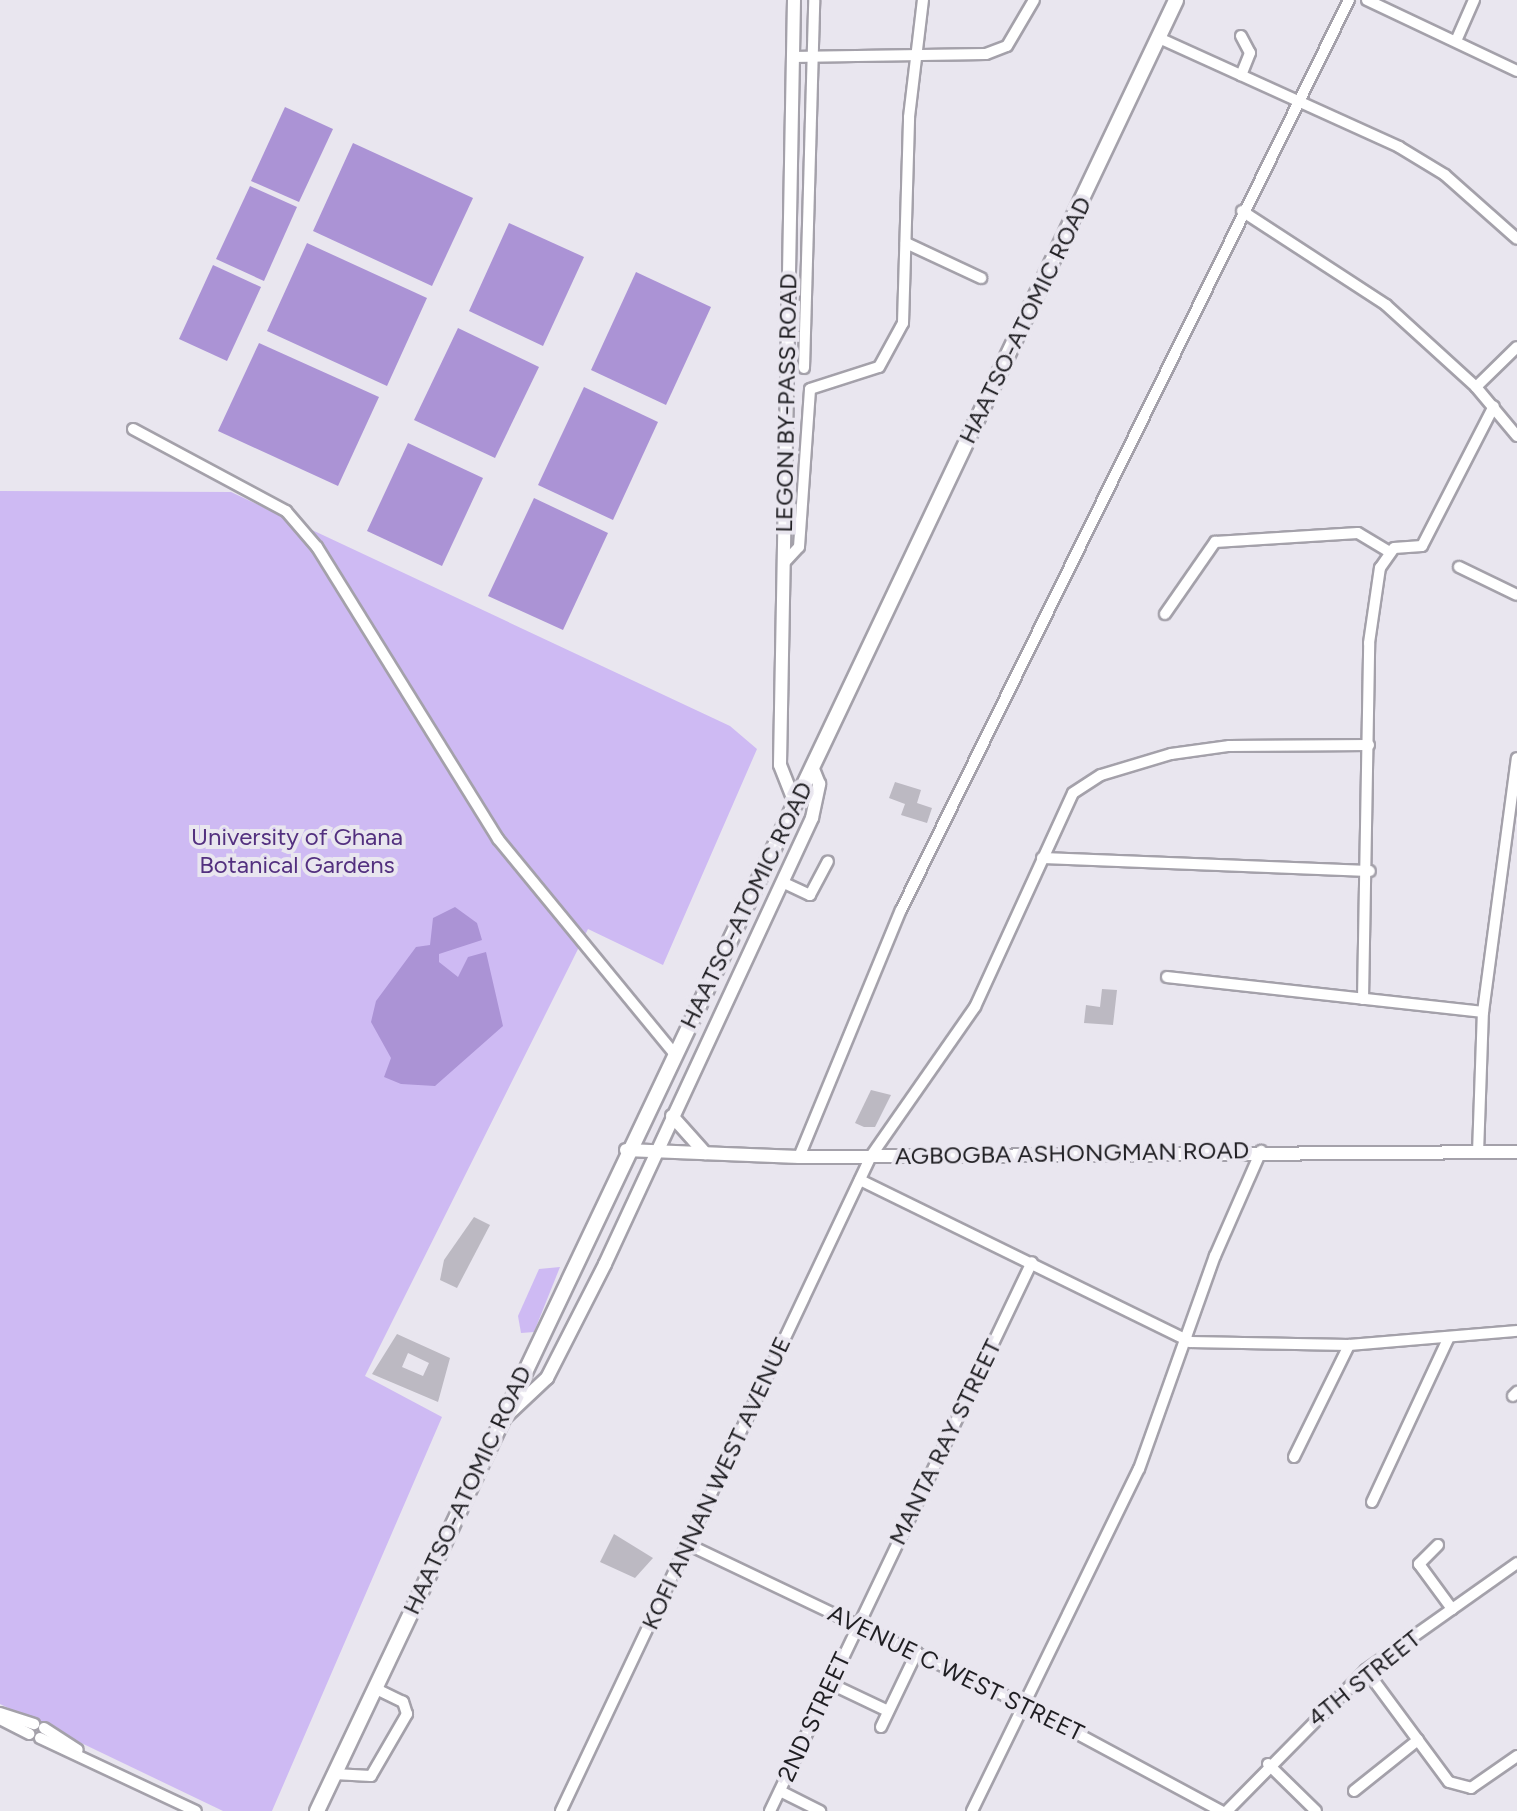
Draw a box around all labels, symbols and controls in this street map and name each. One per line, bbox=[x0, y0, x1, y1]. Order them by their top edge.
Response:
street label: HAATSO-ATOMIC ROAD bbox=[953, 192, 1097, 448]
street label: LEGON BY-PASS ROAD bbox=[769, 273, 803, 533]
street label: HAATSO-ATOMIC ROAD bbox=[674, 777, 818, 1033]
park label: University of Ghana Botanical Gardens bbox=[191, 823, 403, 879]
street label: AGBOGBA ASHONGMAN ROAD bbox=[895, 1136, 1249, 1170]
street label: KOFI ANNAN WEST AVENUE bbox=[635, 1332, 797, 1634]
street label: MANTA RAY STREET bbox=[883, 1335, 1007, 1549]
street label: HAATSO-ATOMIC ROAD bbox=[397, 1361, 537, 1619]
street label: AVENUE C WEST STREET bbox=[824, 1599, 1088, 1747]
street label: 4TH STREET bbox=[1302, 1624, 1426, 1732]
street label: 2ND STREET bbox=[772, 1648, 856, 1786]

